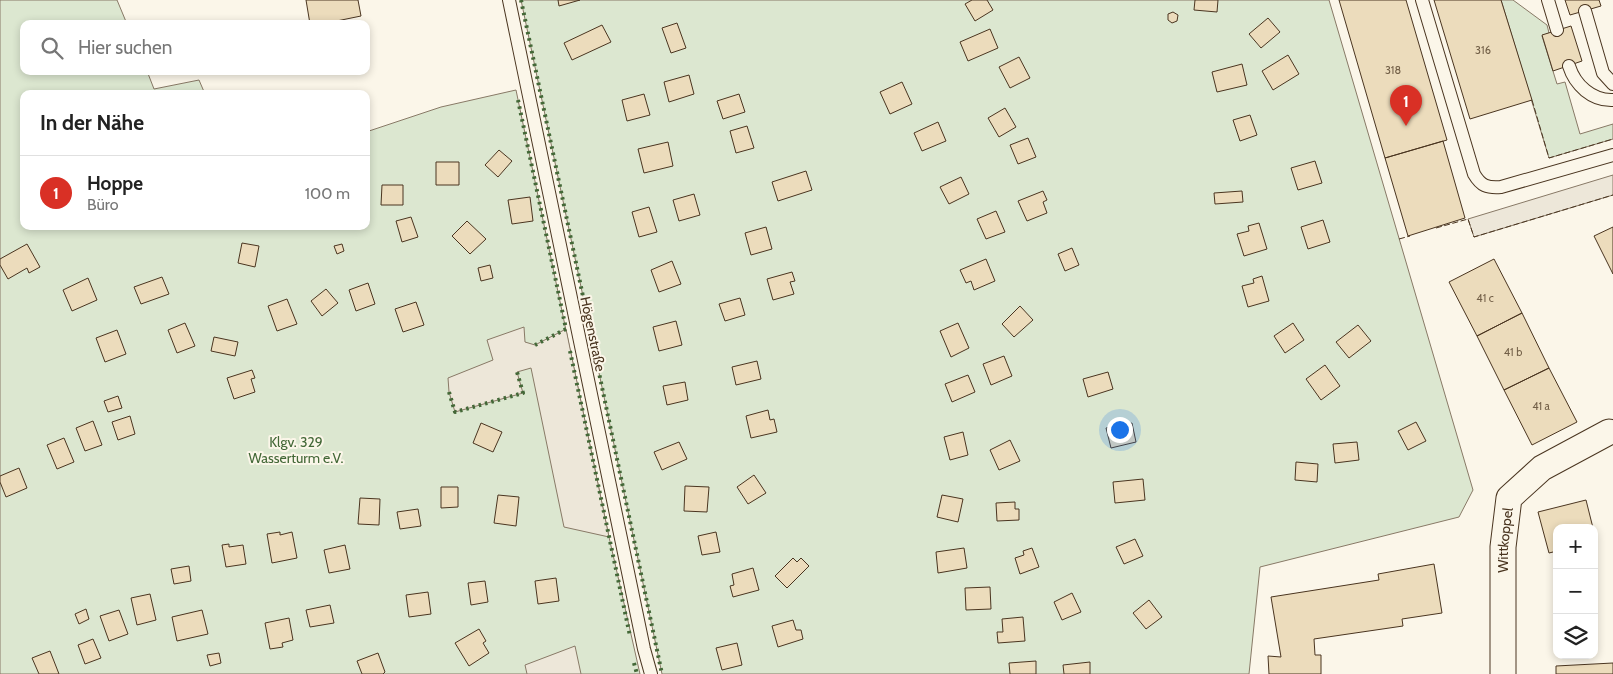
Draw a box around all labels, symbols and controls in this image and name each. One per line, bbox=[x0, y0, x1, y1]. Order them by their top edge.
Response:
search box bbox=[20, 20, 370, 75]
icon: search bbox=[38, 34, 66, 62]
text: Hier suchen bbox=[78, 36, 172, 59]
house number: 316 bbox=[1475, 43, 1491, 57]
house number: 318 bbox=[1385, 63, 1401, 77]
pin: 1 bbox=[1390, 85, 1422, 126]
text: In der Nähe bbox=[40, 110, 144, 135]
text: Hoppe bbox=[87, 172, 143, 195]
text: 1 bbox=[53, 184, 59, 203]
text: 100 m bbox=[305, 184, 350, 203]
text: Büro bbox=[87, 195, 119, 214]
house number: 41 c bbox=[1476, 291, 1494, 305]
street label: Högenstraße bbox=[576, 295, 610, 373]
house number: 41 b bbox=[1504, 345, 1522, 359]
house number: 41 a bbox=[1532, 399, 1551, 413]
your location bbox=[1107, 417, 1133, 443]
park label: Klgv. 329 Wasserturm e.V. bbox=[249, 433, 343, 467]
street label: Wittkoppel bbox=[1494, 506, 1517, 573]
map controls bbox=[1553, 524, 1598, 659]
button: + bbox=[1553, 524, 1598, 569]
button: − bbox=[1553, 569, 1598, 614]
button: layers bbox=[1553, 614, 1598, 659]

